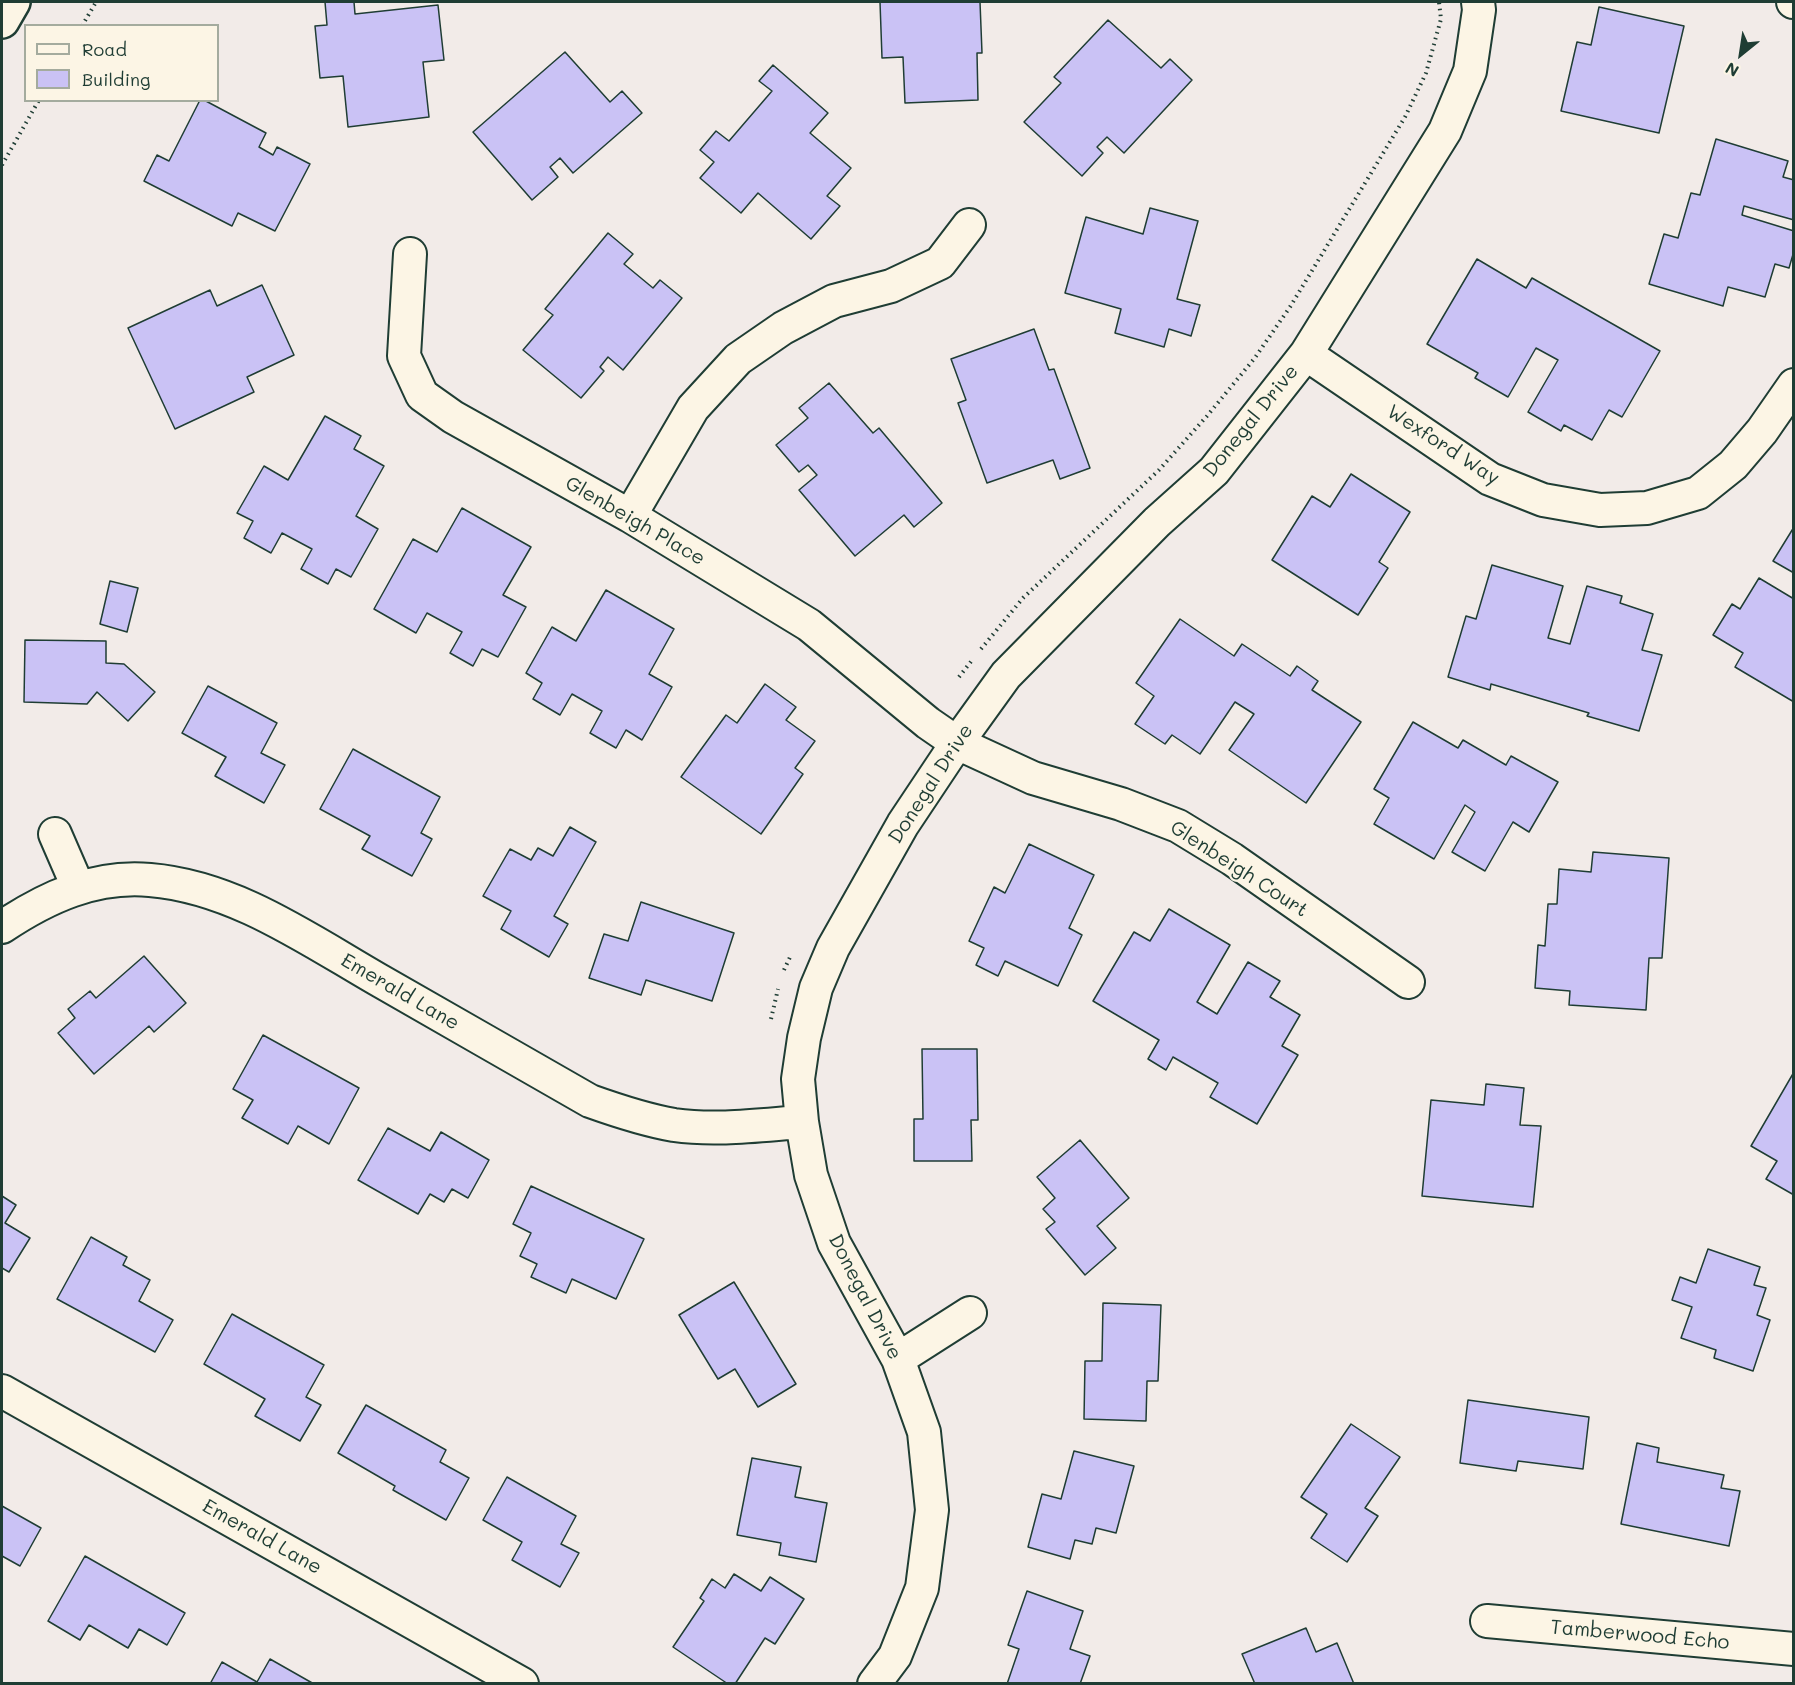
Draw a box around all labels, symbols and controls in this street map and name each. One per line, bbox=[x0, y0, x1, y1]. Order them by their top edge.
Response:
legend bbox=[24, 24, 219, 102]
north arrow bbox=[1711, 24, 1771, 84]
text: Road bbox=[82, 37, 127, 61]
text: N bbox=[1721, 58, 1742, 82]
text: Building bbox=[82, 67, 150, 91]
street label: Donegal Drive bbox=[1198, 360, 1304, 482]
street label: Wexford Way bbox=[1382, 400, 1504, 490]
street label: Glenbeigh Place bbox=[561, 471, 709, 571]
street label: Donegal Drive bbox=[884, 720, 978, 848]
street label: Glenbeigh Court bbox=[1165, 815, 1313, 923]
street label: Emerald Lane bbox=[336, 948, 464, 1036]
street label: Donegal Drive bbox=[823, 1230, 907, 1364]
street label: Emerald Lane bbox=[198, 1494, 326, 1580]
street label: Tamberwood Echo bbox=[1550, 1615, 1730, 1655]

